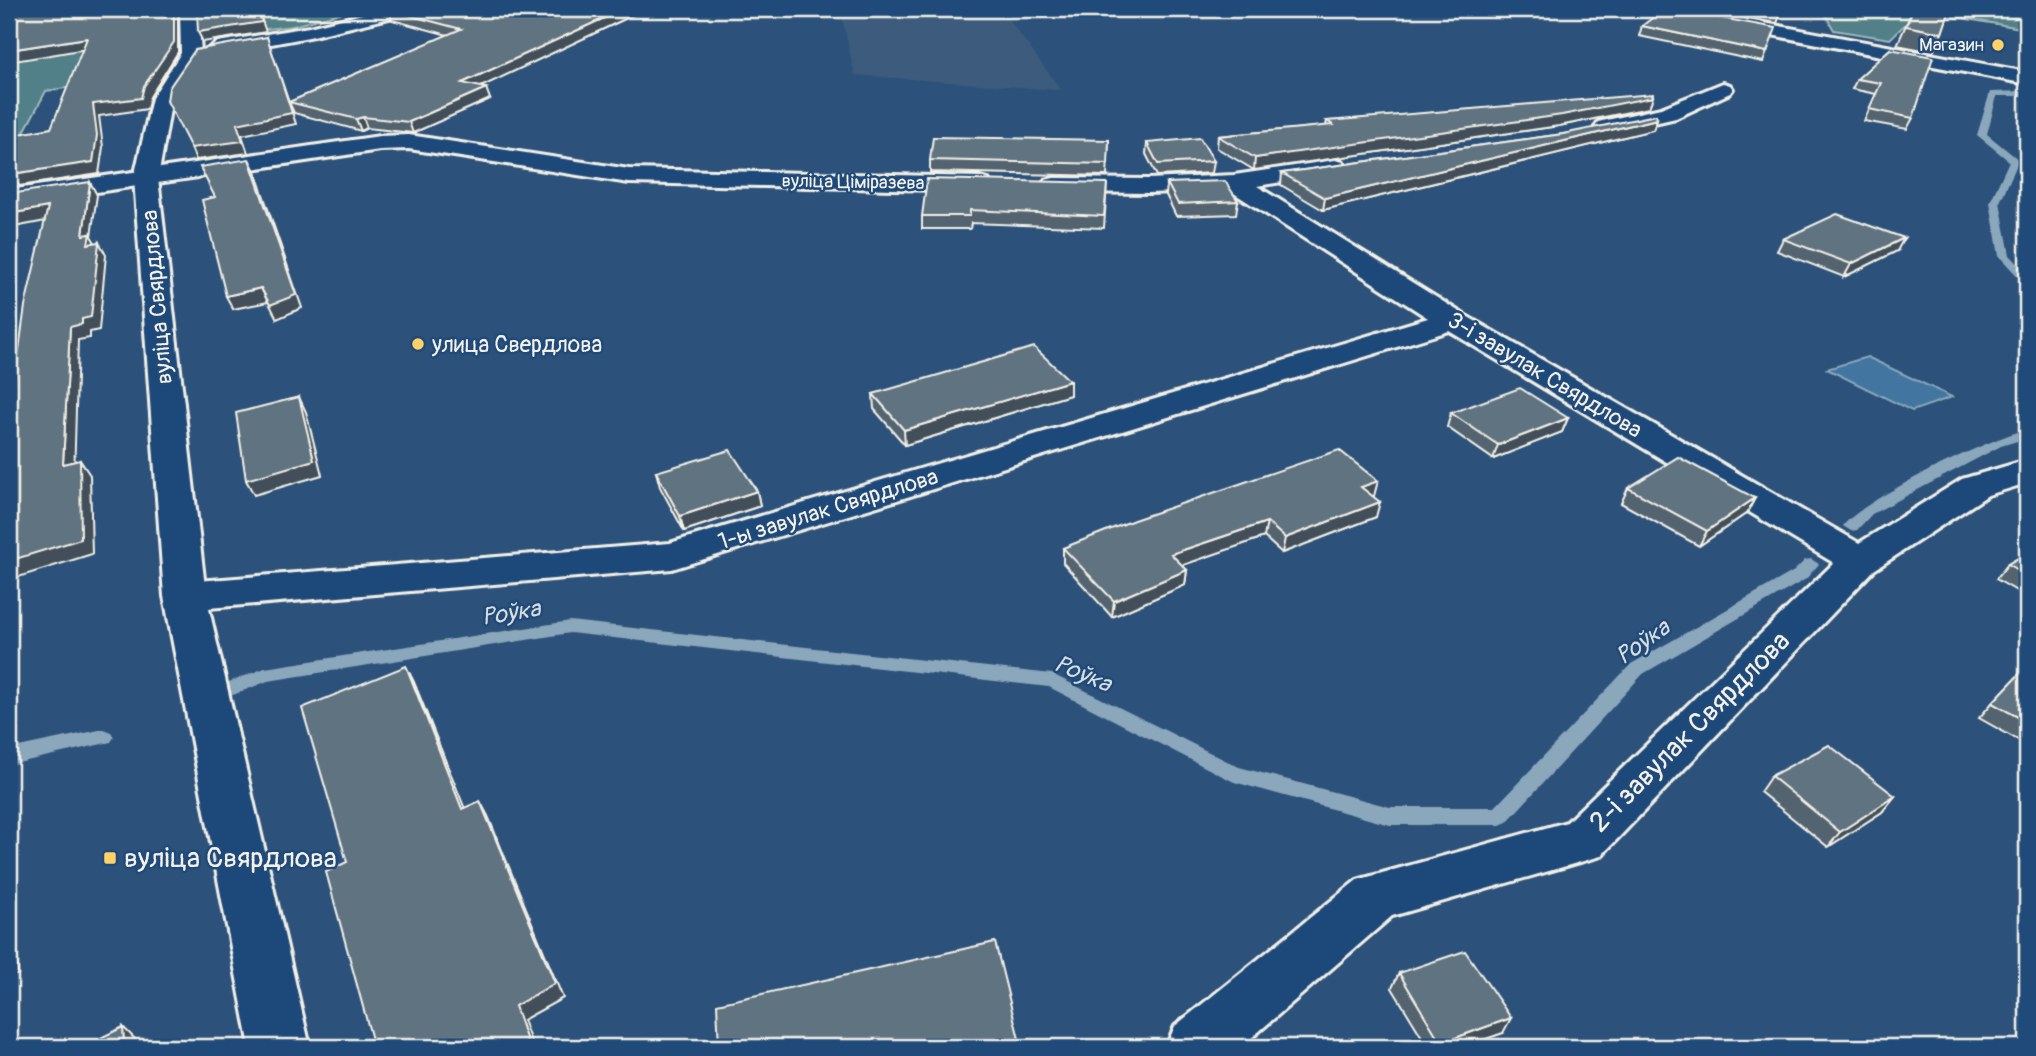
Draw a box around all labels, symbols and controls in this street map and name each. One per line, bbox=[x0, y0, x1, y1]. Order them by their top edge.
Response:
place label: Магазин bbox=[1919, 33, 1984, 57]
marker: Магазин bbox=[1990, 37, 2006, 53]
street label: вуліца Ціміразева bbox=[781, 169, 925, 195]
street label: вуліца Свярдлова bbox=[135, 209, 179, 385]
street label: 3-і завулак Свярдлова bbox=[1443, 305, 1647, 445]
place label: улица Свердлова bbox=[431, 330, 602, 359]
marker: улица Свердлова bbox=[410, 336, 426, 352]
street label: 1-ы завулак Свярдлова bbox=[714, 462, 942, 556]
water label: Роўка bbox=[480, 594, 544, 632]
water label: Роўка bbox=[1611, 612, 1677, 671]
street label: 2-і завулак Свярдлова bbox=[1582, 624, 1798, 840]
water label: Роўка bbox=[1050, 649, 1117, 700]
place label: вуліца Свярдлова bbox=[124, 841, 337, 876]
marker: вуліца Свярдлова bbox=[102, 850, 118, 866]

